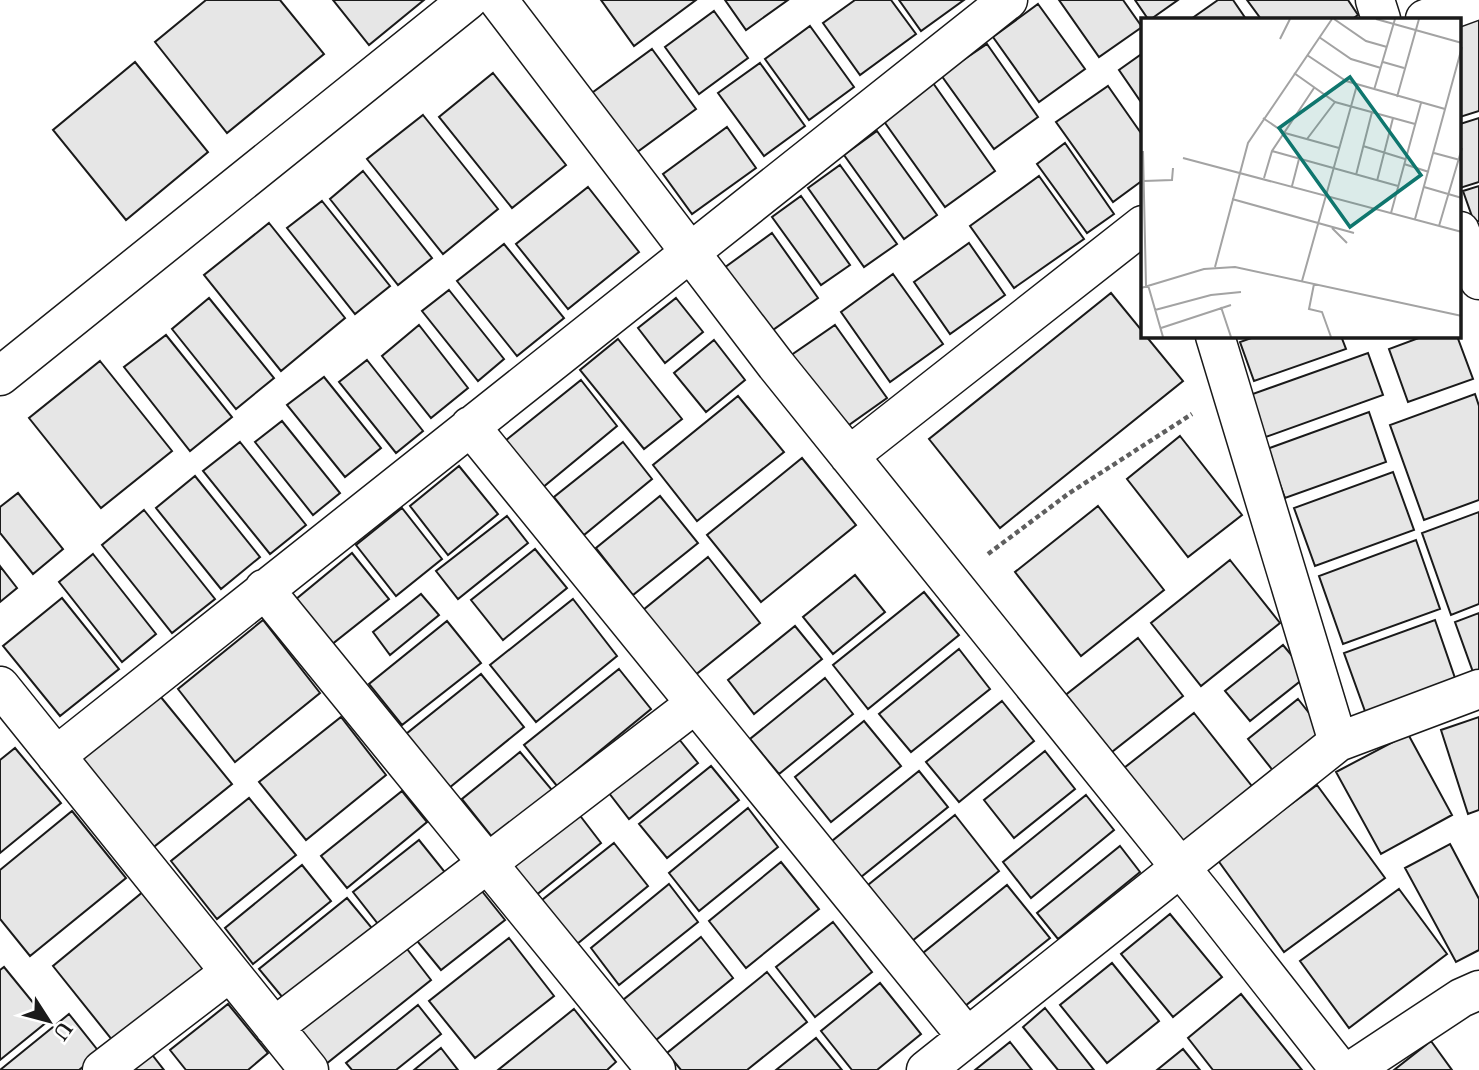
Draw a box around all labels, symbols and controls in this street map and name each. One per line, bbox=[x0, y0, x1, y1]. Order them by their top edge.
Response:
inset map bbox=[1141, 18, 1462, 338]
north arrow bbox=[14, 986, 84, 1056]
text: U bbox=[48, 1017, 77, 1044]

